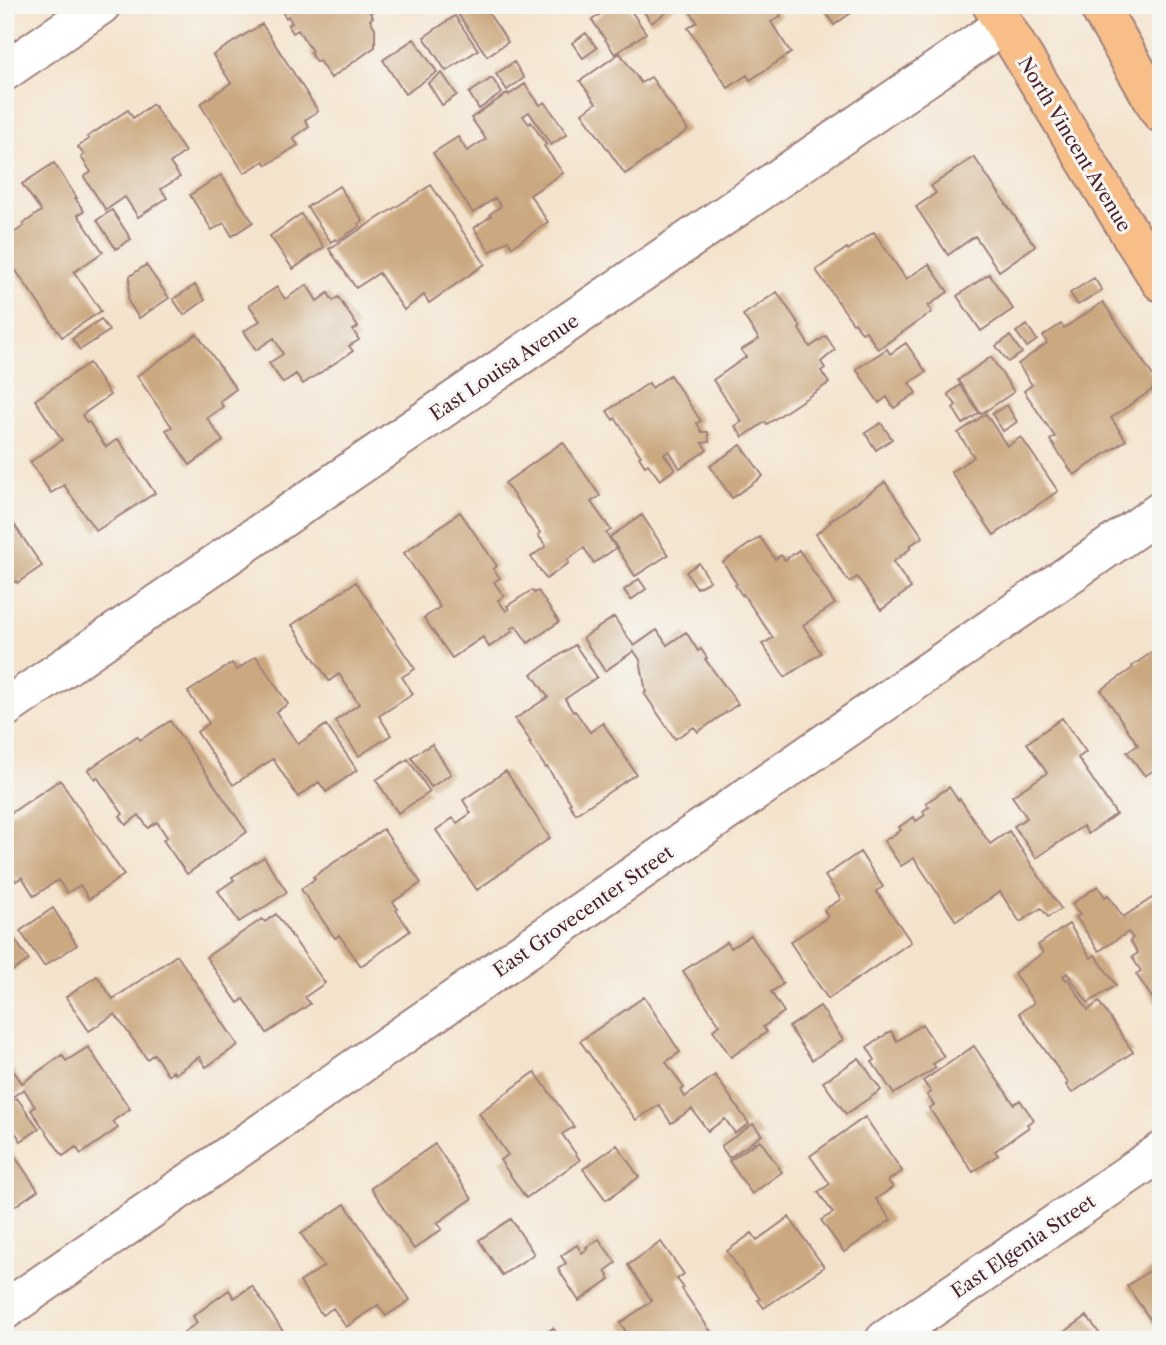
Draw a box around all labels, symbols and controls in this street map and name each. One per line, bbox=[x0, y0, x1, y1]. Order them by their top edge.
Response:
street label: North Vincent Avenue bbox=[1013, 53, 1136, 236]
street label: East Louisa Avenue bbox=[425, 309, 583, 426]
street label: East Grovecenter Street bbox=[489, 840, 678, 982]
street label: East Elgenia Street bbox=[947, 1190, 1100, 1303]

